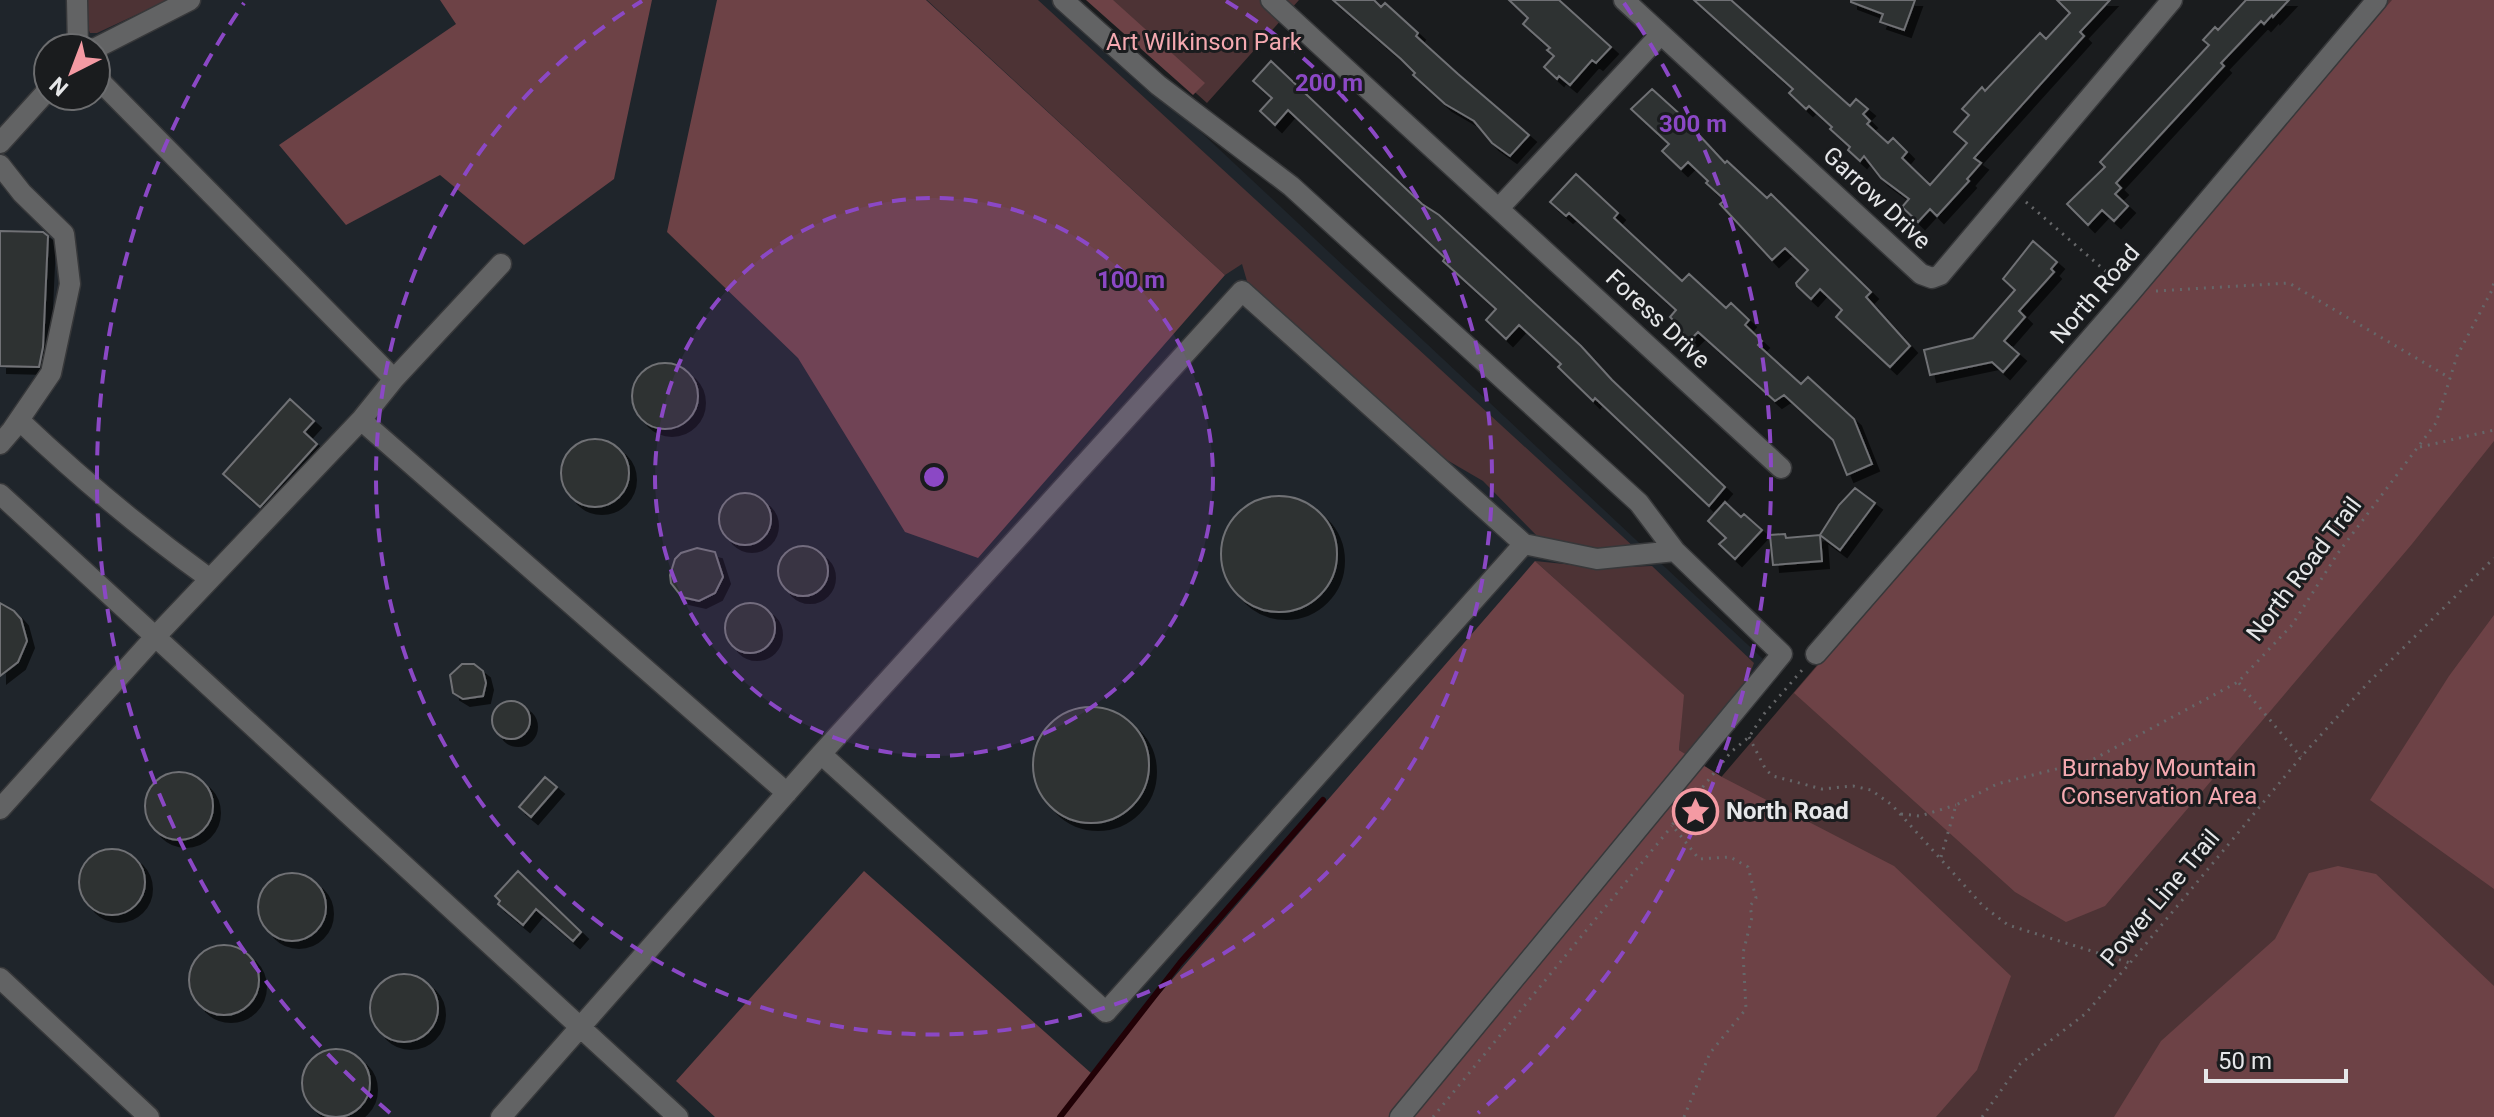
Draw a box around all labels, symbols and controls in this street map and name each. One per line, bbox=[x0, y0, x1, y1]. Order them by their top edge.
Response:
park label: Art Wilkinson Park bbox=[1106, 28, 1303, 56]
north arrow bbox=[32, 32, 112, 112]
text: 200 m bbox=[1295, 69, 1363, 97]
text: N bbox=[45, 72, 73, 101]
text: 300 m bbox=[1659, 110, 1727, 138]
street label: Garrow Drive bbox=[1817, 141, 1937, 255]
street label: North Road bbox=[2045, 239, 2145, 349]
street label: Foress Drive bbox=[1600, 264, 1716, 374]
text: 100 m bbox=[1097, 266, 1165, 294]
centre of rings bbox=[920, 463, 948, 491]
street label: North Road Trail bbox=[2241, 492, 2367, 646]
park label: Burnaby Mountain Conservation Area bbox=[2061, 754, 2257, 810]
place icon: North Road bbox=[1671, 787, 1719, 835]
place label: North Road bbox=[1726, 797, 1849, 825]
street label: Power Line Trail bbox=[2095, 824, 2225, 972]
scale bar bbox=[2206, 1033, 2346, 1083]
text: 50 m bbox=[2218, 1047, 2272, 1075]

